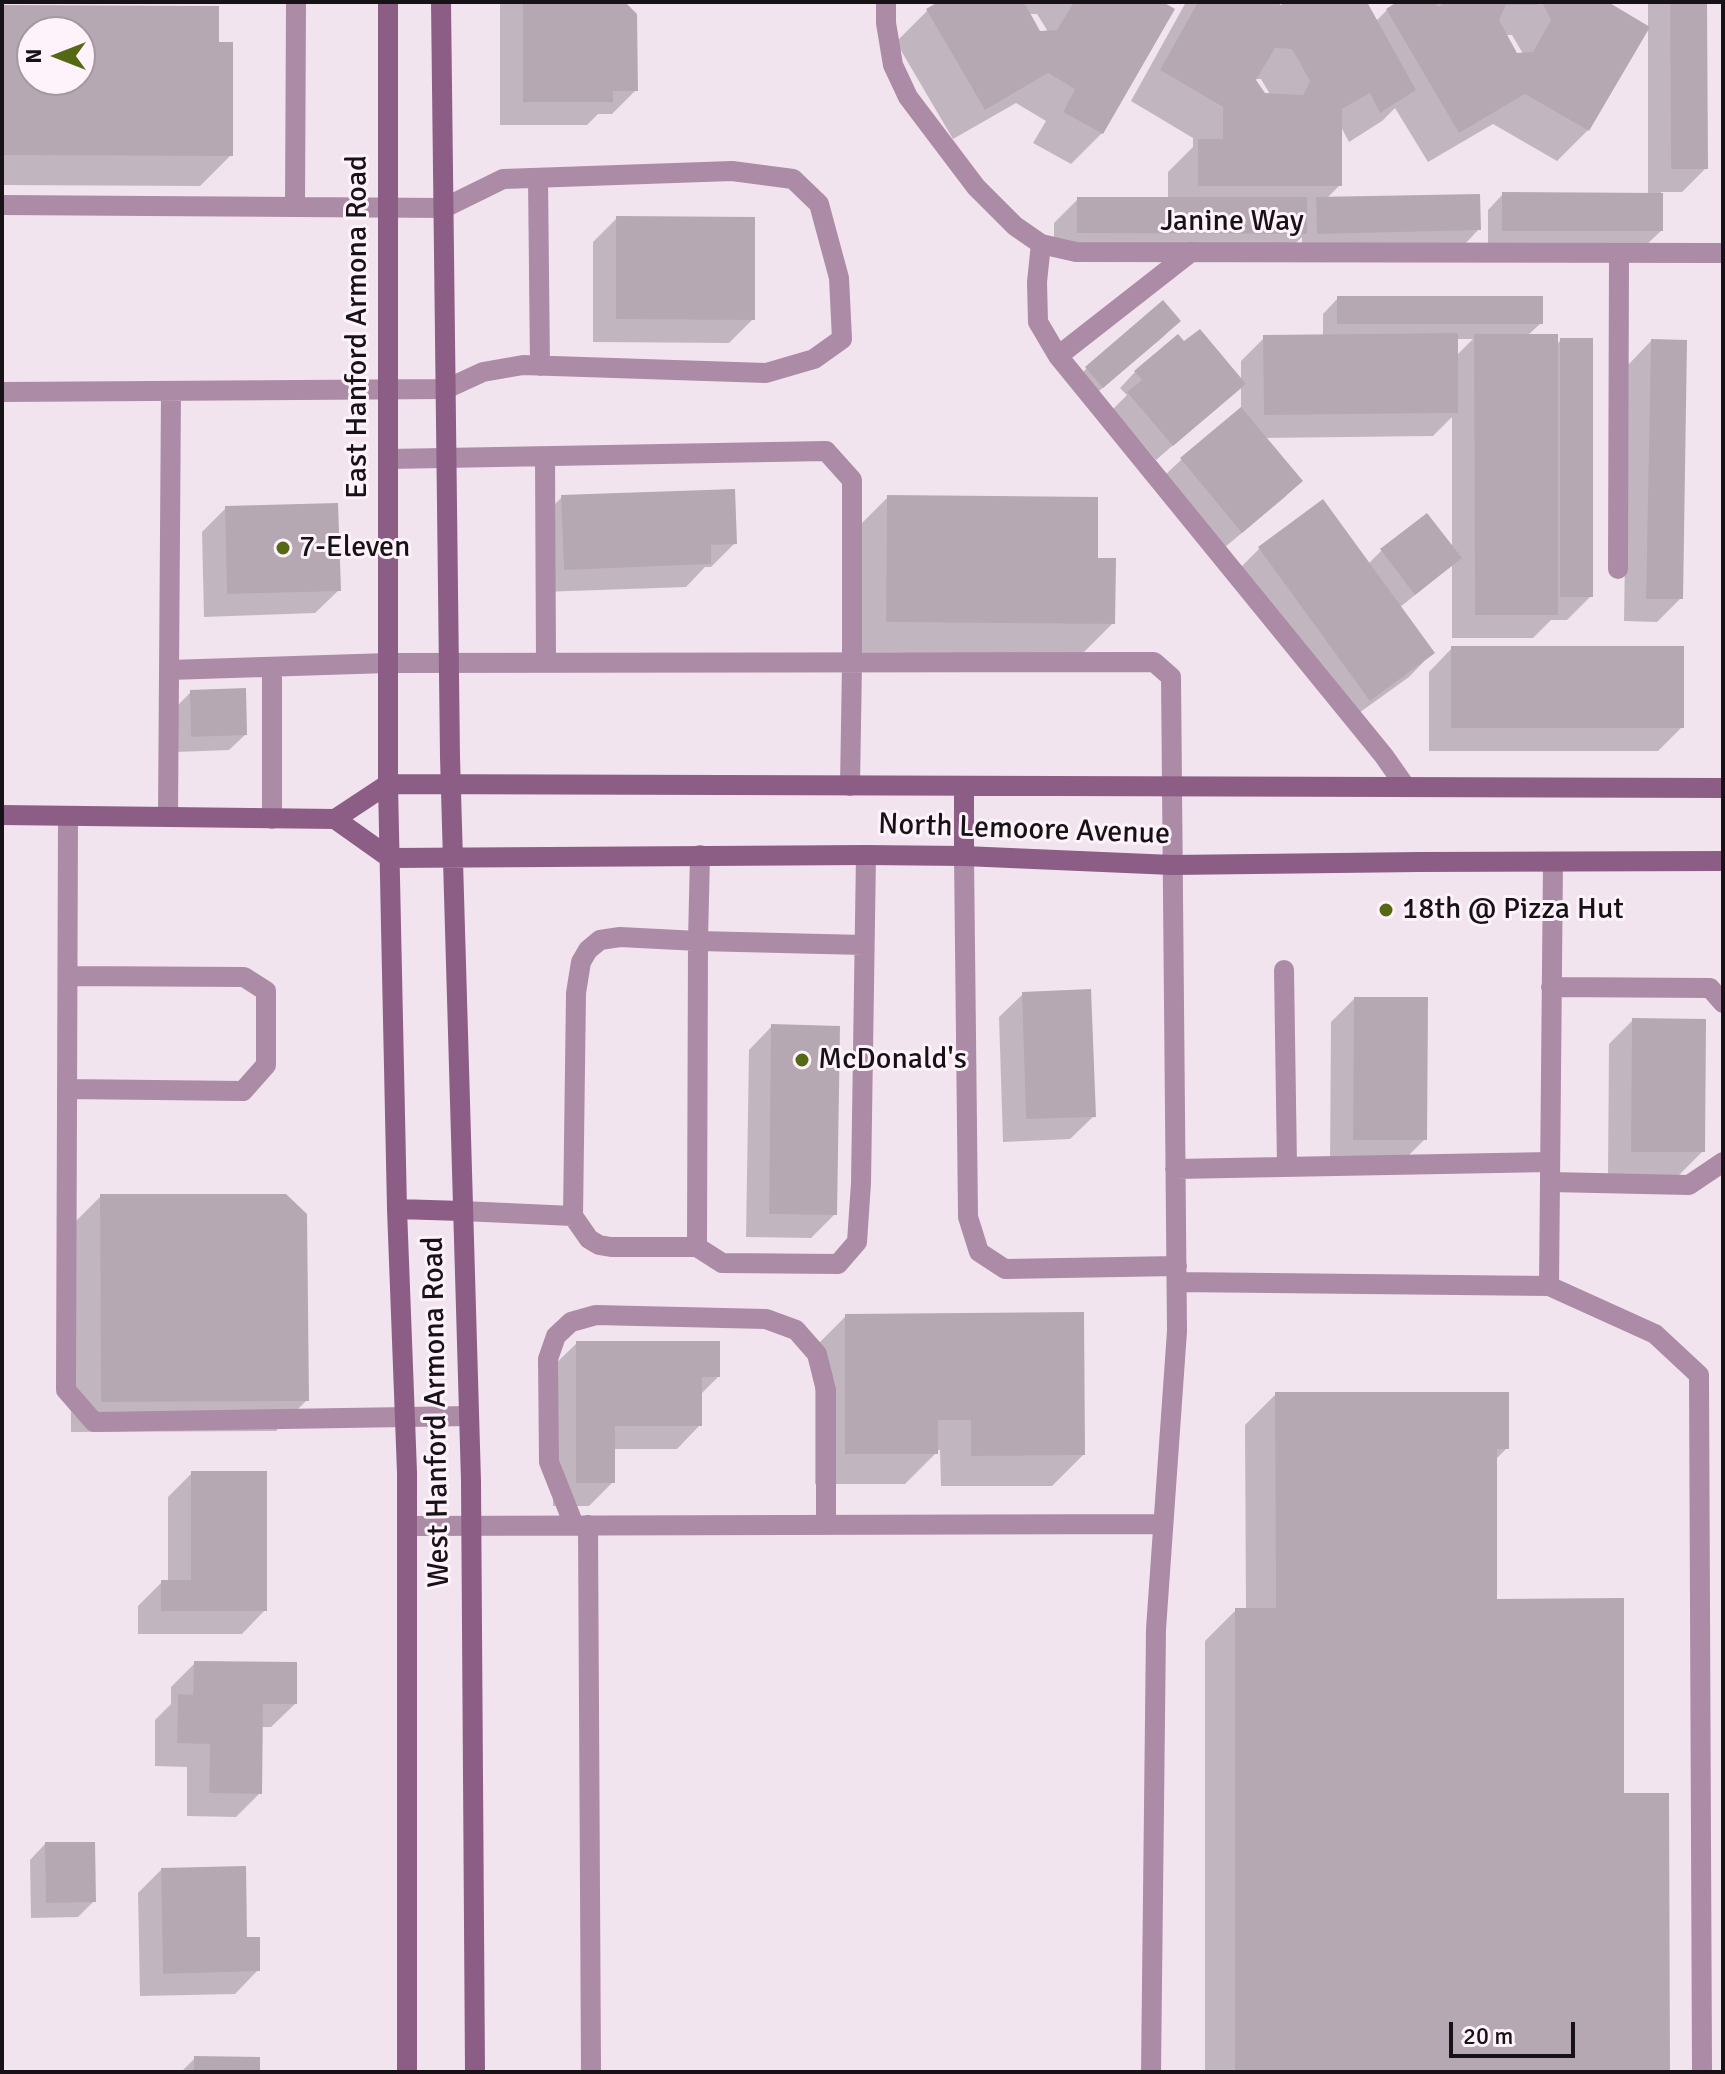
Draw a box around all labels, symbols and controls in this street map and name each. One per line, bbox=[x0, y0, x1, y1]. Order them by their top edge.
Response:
north arrow bbox=[16, 16, 96, 96]
text: N bbox=[20, 48, 47, 64]
street label: East Hanford Armona Road bbox=[340, 155, 376, 499]
street label: Janine Way bbox=[1160, 204, 1304, 240]
place label: 7-Eleven bbox=[299, 530, 410, 566]
marker: 7-Eleven bbox=[274, 539, 292, 557]
street label: North Lemoore Avenue bbox=[877, 807, 1171, 853]
place label: 18th @ Pizza Hut bbox=[1402, 892, 1624, 928]
marker: 18th @ Pizza Hut bbox=[1377, 901, 1395, 919]
place label: McDonald's bbox=[818, 1042, 967, 1078]
marker: McDonald's bbox=[793, 1051, 811, 1069]
street label: West Hanford Armona Road bbox=[416, 1236, 458, 1588]
scale bar bbox=[1453, 2006, 1579, 2056]
text: 20 m bbox=[1463, 2021, 1513, 2051]

